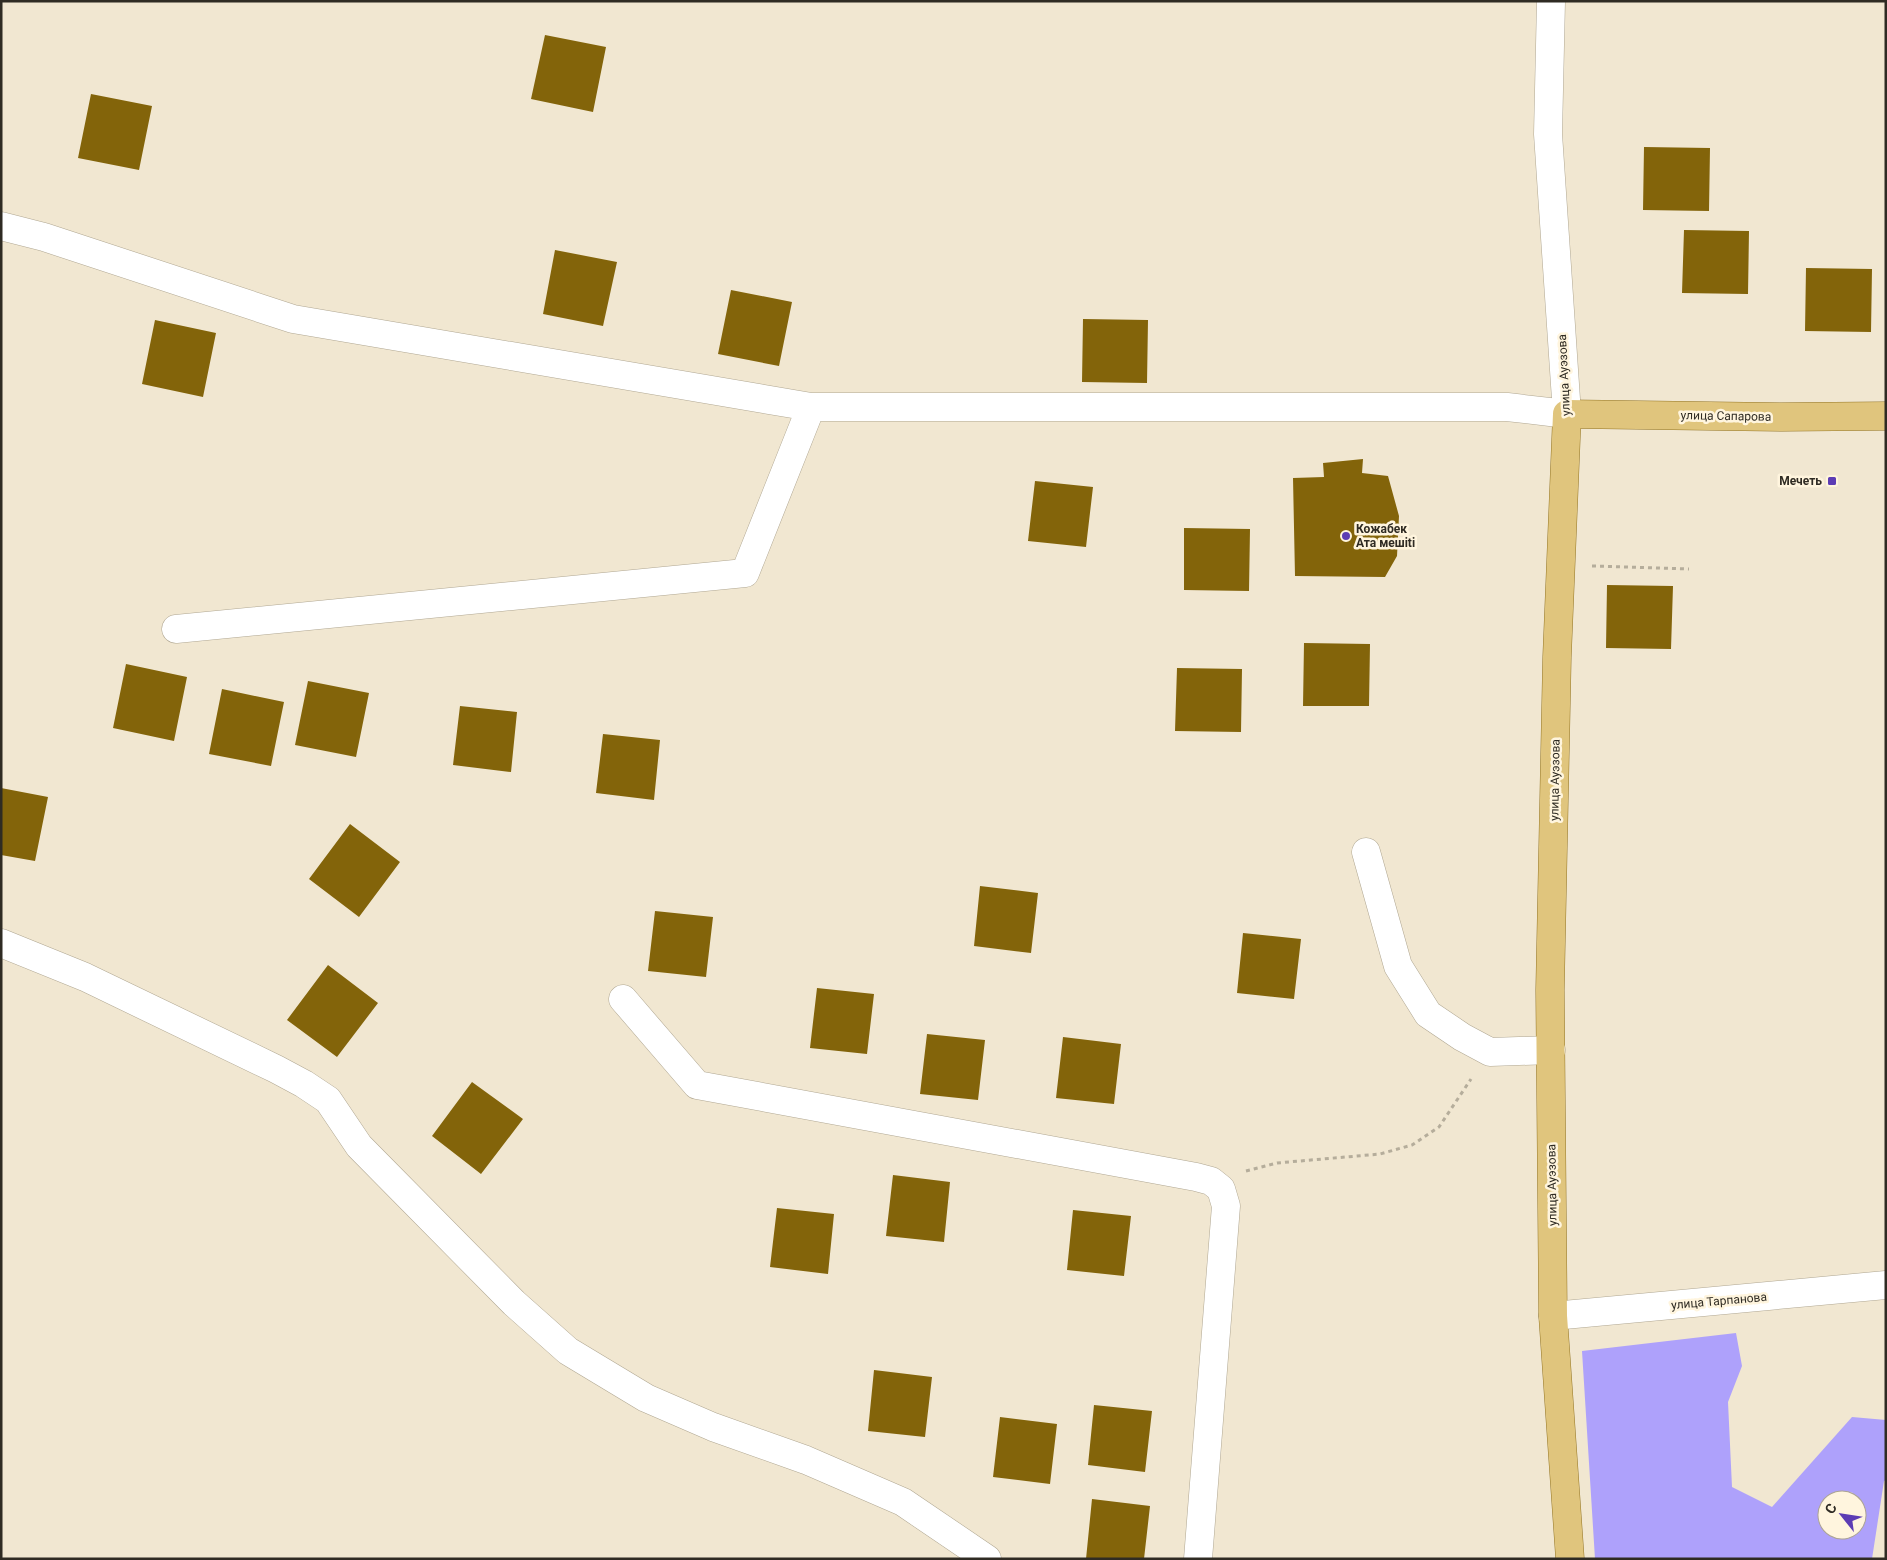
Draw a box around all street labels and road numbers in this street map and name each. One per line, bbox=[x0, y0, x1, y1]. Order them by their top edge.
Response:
street label: улица Ауэзова bbox=[1555, 334, 1573, 416]
street label: улица Сапарова bbox=[1681, 408, 1771, 424]
street label: улица Ауэзова bbox=[1547, 739, 1563, 821]
street label: улица Ауэзова bbox=[1544, 1144, 1560, 1226]
street label: улица Тарпанова bbox=[1671, 1290, 1767, 1312]

